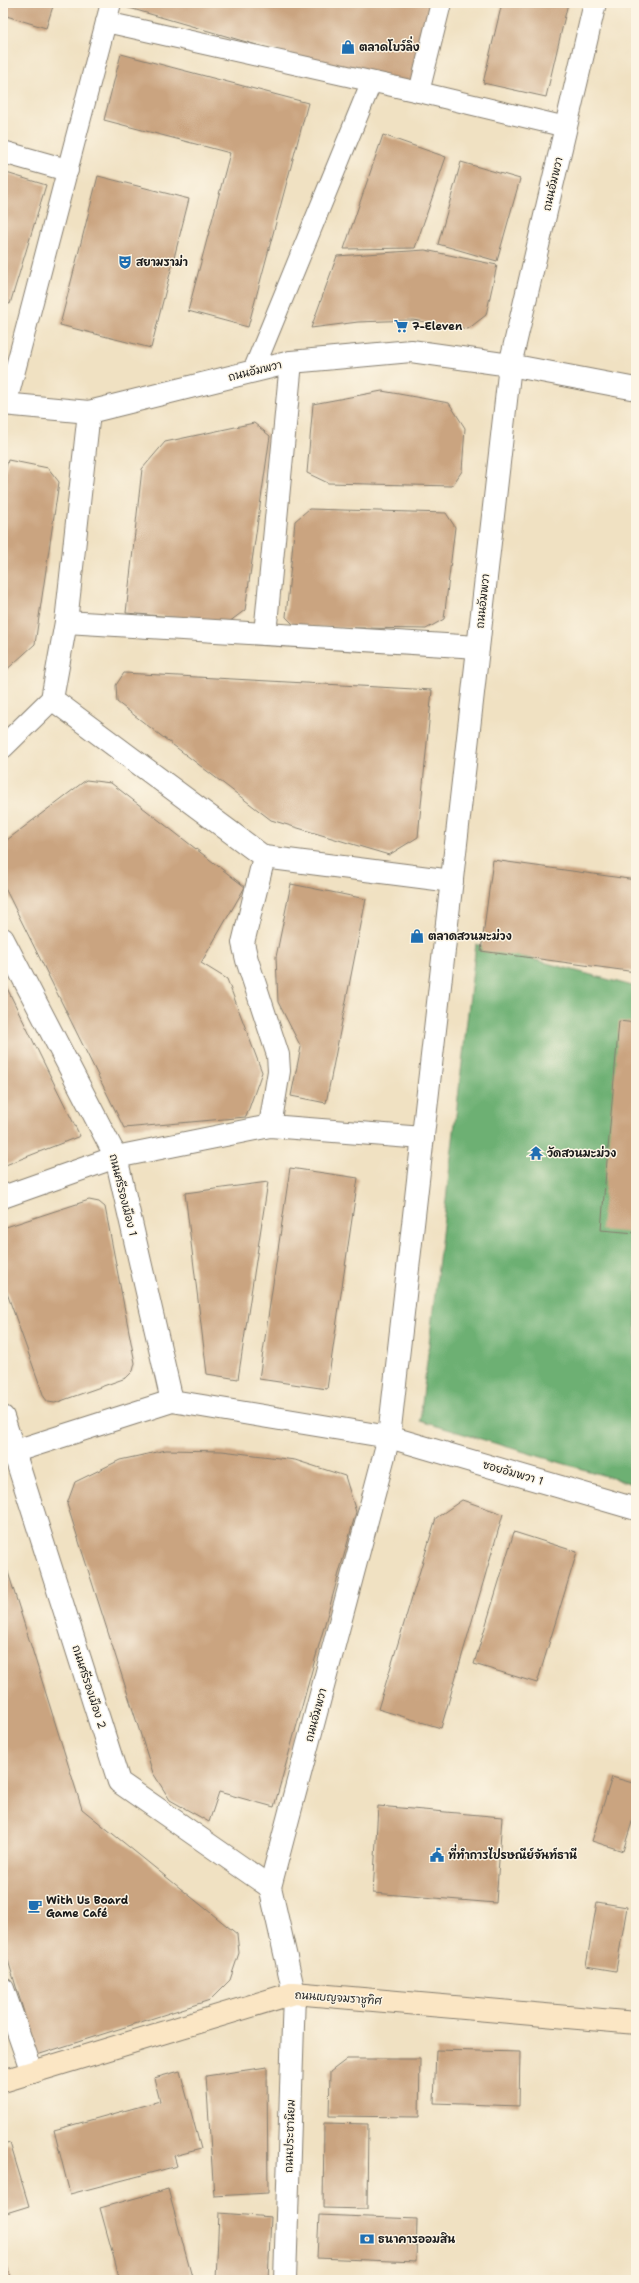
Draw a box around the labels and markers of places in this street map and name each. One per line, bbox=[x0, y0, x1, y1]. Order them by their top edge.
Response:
place label: ตลาดโบว์ลิ่ง bbox=[359, 36, 420, 55]
shop icon: ตลาดโบว์ลิ่ง bbox=[340, 39, 356, 55]
theatre icon: สยามราม่า bbox=[117, 254, 133, 270]
place label: สยามราม่า bbox=[136, 254, 188, 270]
supermarket icon: 7-Eleven bbox=[393, 318, 409, 334]
place label: 7-Eleven bbox=[412, 319, 463, 334]
shop icon: ตลาดสวนมะม่วง bbox=[409, 928, 425, 944]
place label: ตลาดสวนมะม่วง bbox=[428, 928, 512, 944]
temple icon: วัดสวนมะม่วง bbox=[528, 1145, 544, 1161]
place label: วัดสวนมะม่วง bbox=[547, 1145, 616, 1161]
place label: ที่ทำการไปรษณีย์จันท์ธานี bbox=[448, 1844, 577, 1863]
public building icon: ที่ทำการไปรษณีย์จันท์ธานี bbox=[429, 1847, 445, 1863]
place label: With Us Board Game Café bbox=[46, 1893, 129, 1921]
cafe icon: With Us Board Game Café bbox=[27, 1898, 43, 1914]
bank icon: ธนาคารออมสิน bbox=[359, 2231, 375, 2247]
place label: ธนาคารออมสิน bbox=[378, 2232, 455, 2247]

